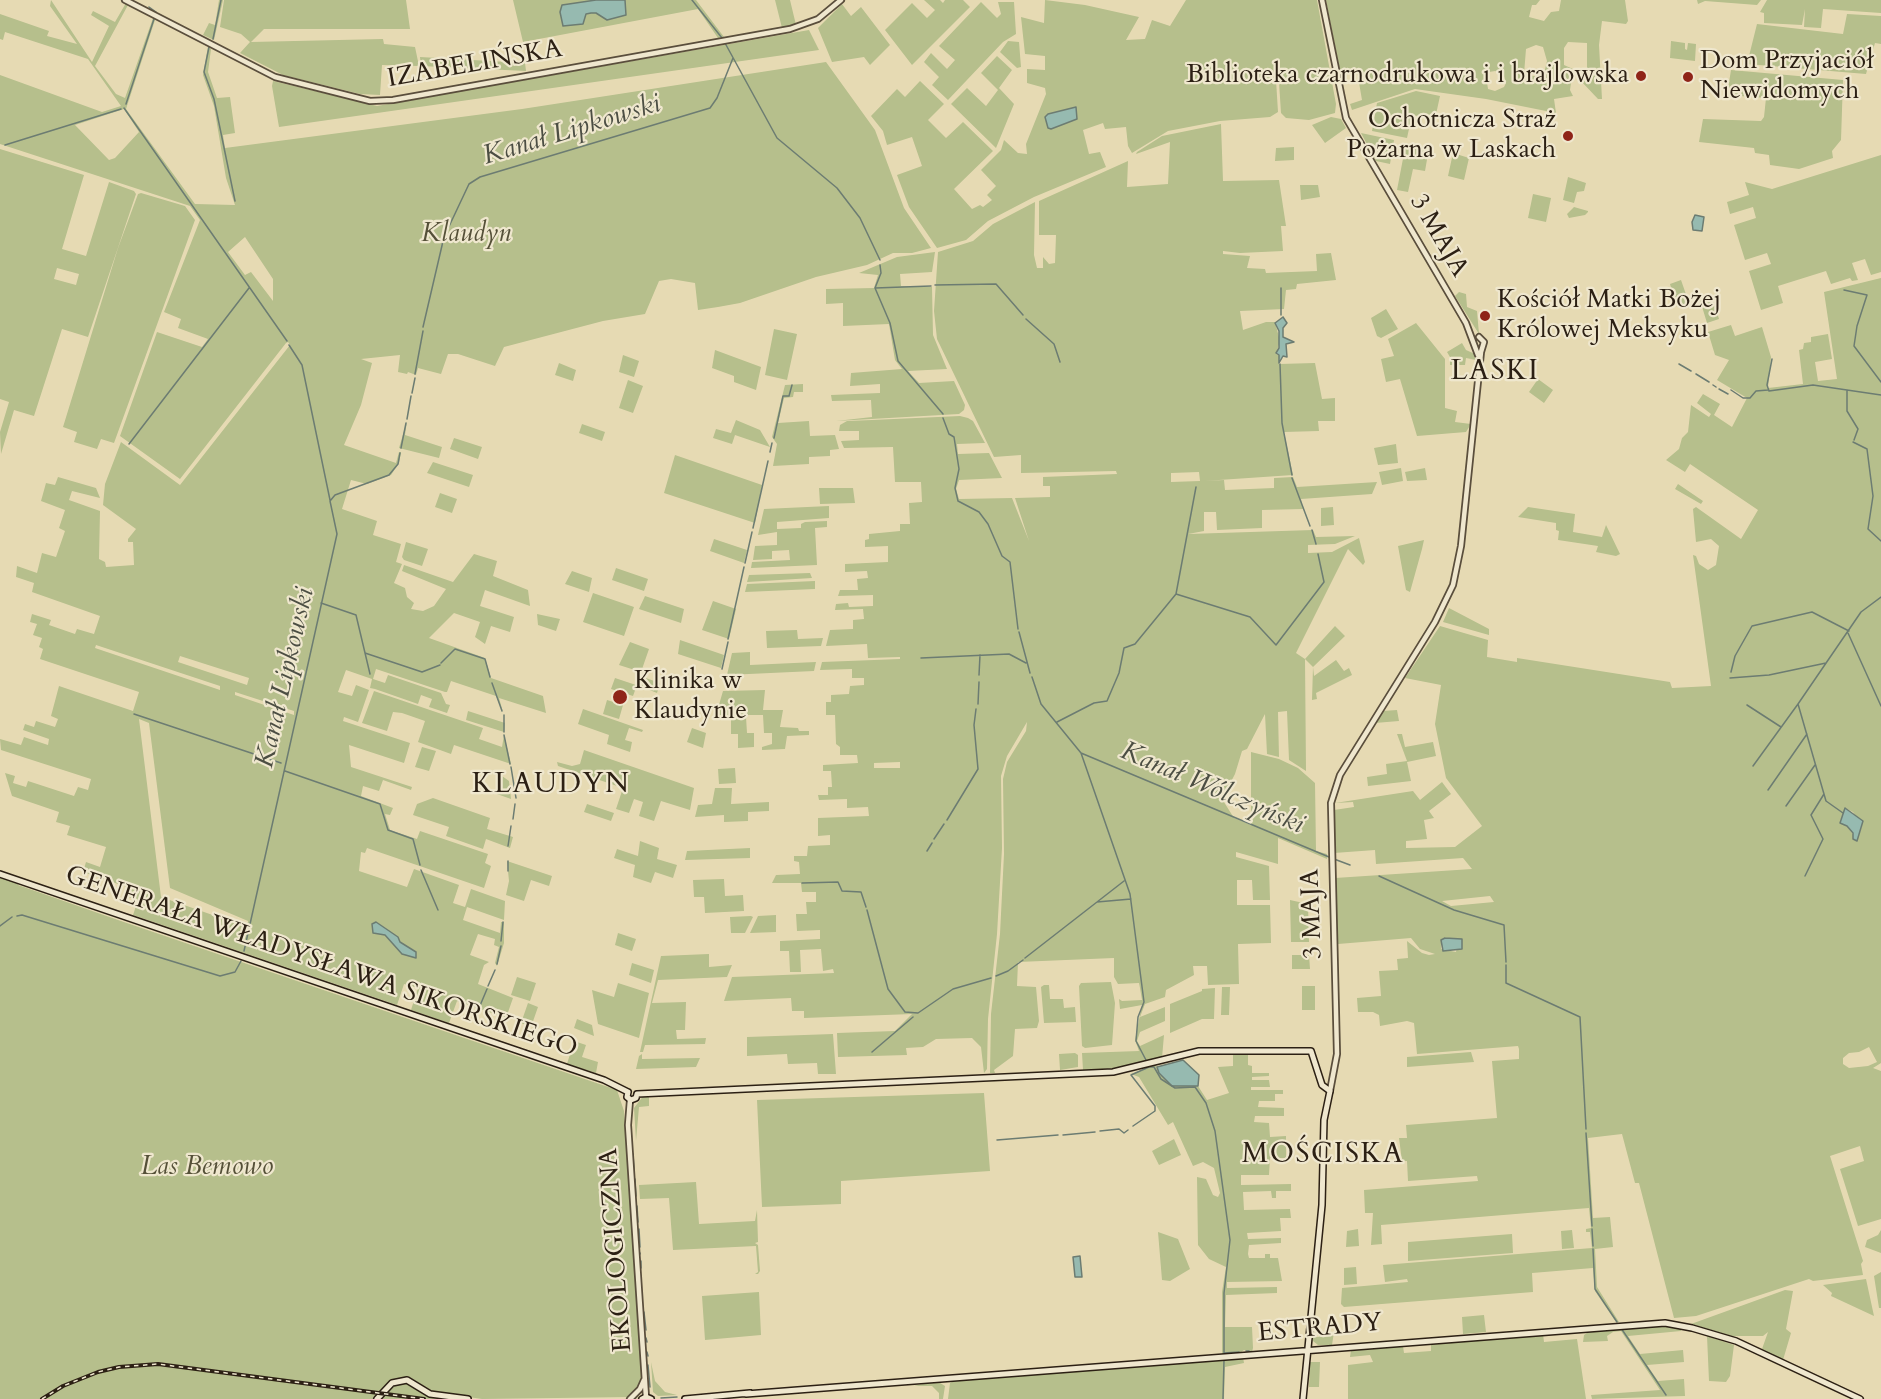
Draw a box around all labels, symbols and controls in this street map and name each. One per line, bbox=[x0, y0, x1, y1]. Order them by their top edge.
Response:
street label: IZABELIŃSKA bbox=[385, 34, 565, 96]
place label: Dom Przyjaciół Niewidomych bbox=[1700, 46, 1873, 107]
place label: Biblioteka czarnodrukowa i i brajlowska bbox=[1186, 60, 1629, 92]
marker: Biblioteka czarnodrukowa i i brajlowska bbox=[1634, 69, 1648, 83]
marker: Dom Przyjaciół Niewidomych bbox=[1681, 70, 1695, 84]
water label: Kanał Lipkowski bbox=[479, 89, 665, 173]
place label: Ochotnicza Straż Pożarna w Laskach bbox=[1346, 105, 1556, 166]
marker: Ochotnicza Straż Pożarna w Laskach bbox=[1561, 129, 1575, 143]
street label: 3 MAJA bbox=[1402, 189, 1474, 283]
park label: Klaudyn bbox=[421, 219, 511, 251]
place label: Kościół Matki Bożej Królowej Meksyku bbox=[1497, 285, 1721, 346]
marker: Kościół Matki Bożej Królowej Meksyku bbox=[1478, 309, 1492, 323]
district label: LASKI bbox=[1451, 356, 1539, 390]
water label: Kanał Lipkowski bbox=[250, 585, 322, 771]
place label: Klinika w Klaudynie bbox=[634, 666, 747, 728]
marker: Klinika w Klaudynie bbox=[611, 688, 629, 706]
water label: Kanał Wólczyński bbox=[1115, 736, 1309, 842]
district label: KLAUDYN bbox=[472, 769, 630, 803]
street label: GENERAŁA WŁADYSŁAWA SIKORSKIEGO bbox=[61, 860, 581, 1066]
street label: 3 MAJA bbox=[1296, 868, 1330, 960]
district label: MOŚCISKA bbox=[1242, 1139, 1404, 1173]
street label: EKOLOGICZNA bbox=[594, 1147, 640, 1353]
park label: Las Bemowo bbox=[141, 1152, 273, 1184]
street label: ESTRADY bbox=[1256, 1308, 1384, 1350]

